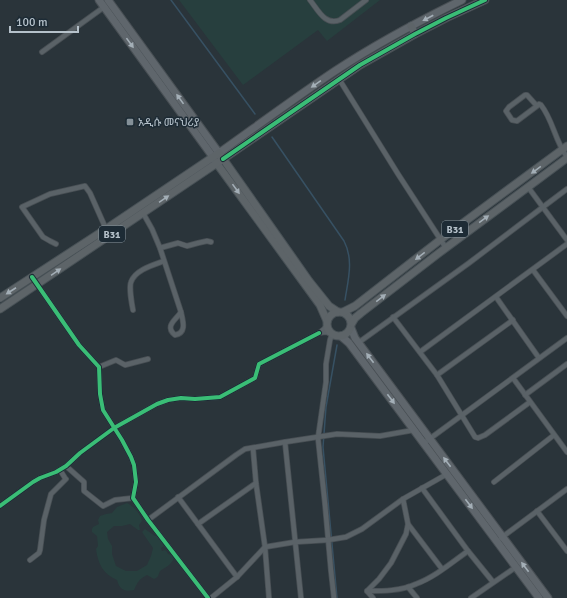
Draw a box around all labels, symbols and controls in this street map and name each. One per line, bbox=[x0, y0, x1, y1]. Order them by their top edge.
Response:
scale bar bbox=[10, 8, 78, 34]
one-way arrow bbox=[422, 14, 433, 21]
text: 100 m bbox=[16, 15, 48, 30]
one-way arrow bbox=[126, 38, 134, 48]
one-way arrow bbox=[311, 80, 321, 88]
one-way arrow bbox=[176, 93, 184, 104]
place label: አዲሱ መናህሪያ bbox=[138, 116, 199, 129]
marker: አዲሱ መናህሪያ bbox=[125, 117, 135, 127]
one-way arrow bbox=[530, 165, 541, 174]
one-way arrow bbox=[232, 184, 240, 194]
one-way arrow bbox=[158, 196, 170, 203]
one-way arrow bbox=[479, 215, 490, 223]
road number: B31 bbox=[442, 221, 468, 237]
road number: B31 bbox=[99, 226, 125, 242]
one-way arrow bbox=[415, 251, 426, 260]
one-way arrow bbox=[51, 268, 61, 276]
one-way arrow bbox=[5, 287, 17, 294]
one-way arrow bbox=[375, 293, 386, 302]
one-way arrow bbox=[366, 353, 374, 363]
one-way arrow bbox=[387, 394, 395, 405]
one-way arrow bbox=[443, 457, 452, 468]
one-way arrow bbox=[465, 498, 473, 509]
one-way arrow bbox=[521, 561, 529, 572]

